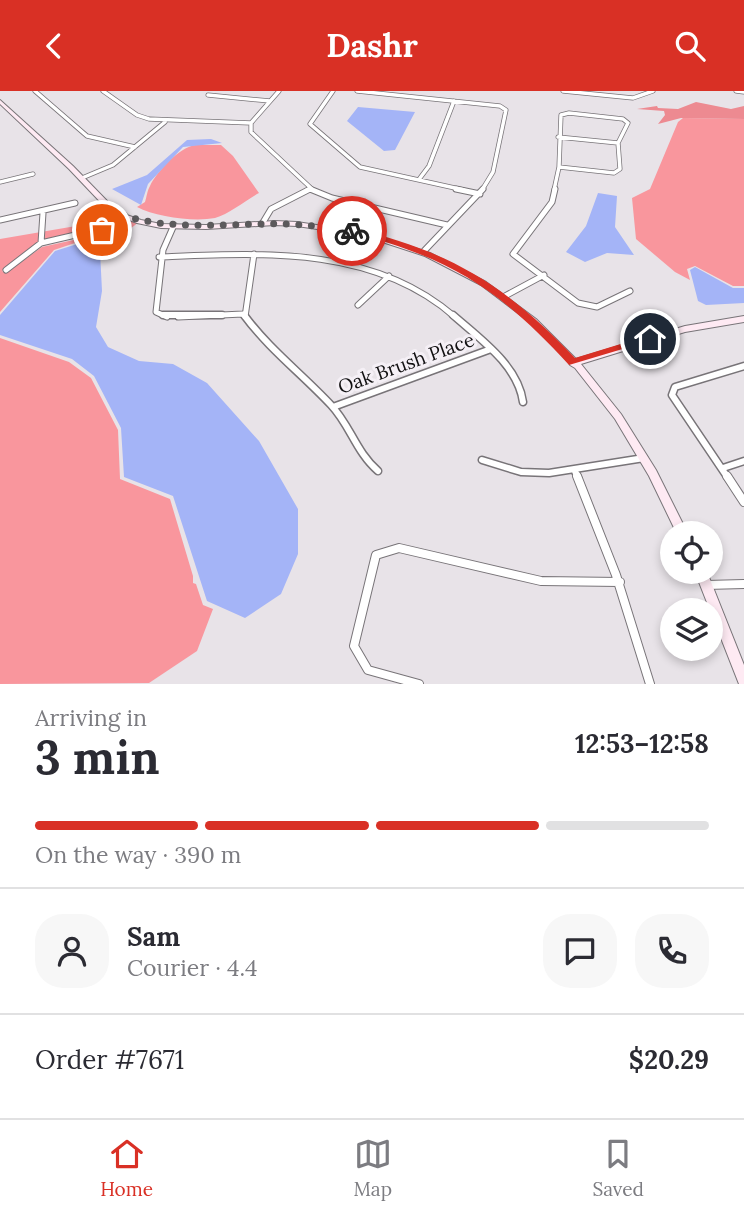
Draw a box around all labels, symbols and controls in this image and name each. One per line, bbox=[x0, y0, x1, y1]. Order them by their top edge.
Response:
text: Dashr bbox=[326, 25, 418, 66]
icon: back bbox=[35, 27, 73, 65]
icon: search bbox=[671, 27, 709, 65]
courier bbox=[317, 196, 387, 266]
pin bbox=[72, 200, 132, 260]
icon: bag bbox=[83, 211, 121, 249]
icon: bike bbox=[333, 212, 371, 250]
pin bbox=[620, 309, 680, 369]
icon: home bbox=[631, 320, 669, 358]
street label: Oak Brush Place bbox=[335, 327, 477, 399]
map controls bbox=[660, 521, 723, 661]
button: locate bbox=[660, 521, 723, 584]
button: layers bbox=[660, 598, 723, 661]
text: Arriving in bbox=[35, 703, 147, 732]
text: 12:53–12:58 bbox=[575, 727, 709, 760]
text: 3 min bbox=[35, 728, 160, 787]
text: On the way · 390 m bbox=[35, 840, 241, 869]
button: person bbox=[35, 914, 109, 988]
button: chat bbox=[543, 914, 617, 988]
button: phone bbox=[635, 914, 709, 988]
text: Sam bbox=[127, 920, 180, 953]
text: Courier · 4.4 bbox=[127, 953, 258, 982]
text: Order #7671 bbox=[35, 1043, 184, 1076]
text: $20.29 bbox=[629, 1043, 709, 1076]
tab: Home bbox=[100, 1135, 153, 1201]
tab: Map bbox=[353, 1135, 392, 1201]
tab: Saved bbox=[592, 1135, 644, 1201]

